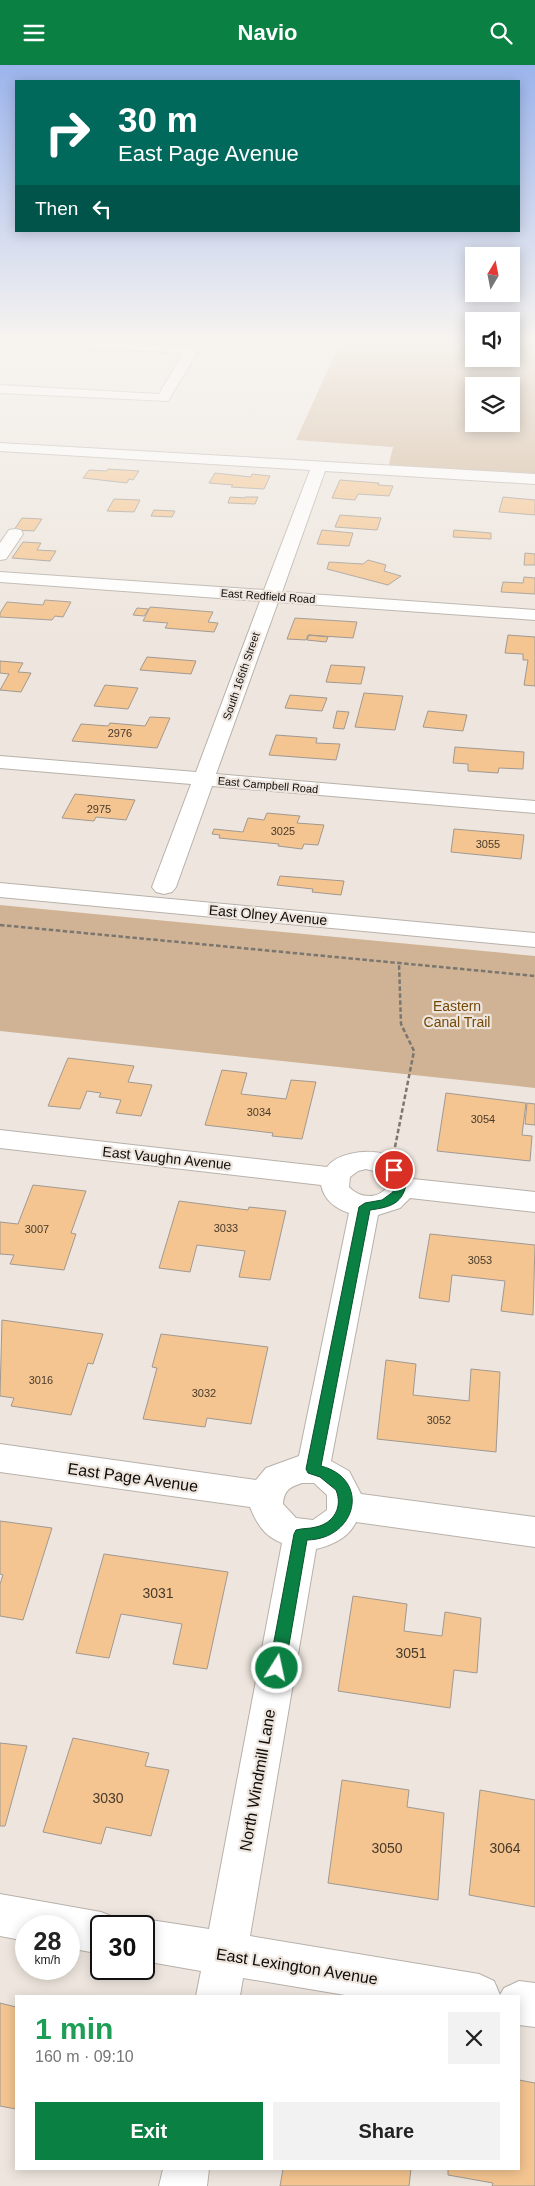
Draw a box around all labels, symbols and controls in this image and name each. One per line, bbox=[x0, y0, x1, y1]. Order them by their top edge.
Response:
icon: menu bbox=[20, 19, 48, 47]
icon: search bbox=[487, 19, 515, 47]
text: Navio bbox=[238, 20, 297, 45]
icon: right bbox=[35, 100, 100, 165]
text: 30 m bbox=[118, 100, 198, 139]
text: East Page Avenue bbox=[118, 141, 299, 166]
icon: left bbox=[88, 195, 116, 223]
text: Then bbox=[35, 198, 78, 219]
north arrow bbox=[465, 247, 520, 303]
map controls bbox=[465, 247, 520, 432]
button: sound bbox=[465, 312, 520, 367]
button: layers bbox=[465, 377, 520, 432]
street label: East Redfield Road bbox=[220, 587, 316, 605]
street label: South 166th Street bbox=[220, 631, 262, 721]
house number: 2976 bbox=[108, 727, 132, 739]
street label: East Campbell Road bbox=[217, 775, 319, 795]
house number: 2975 bbox=[87, 803, 111, 815]
house number: 3025 bbox=[271, 825, 295, 837]
house number: 3055 bbox=[476, 838, 500, 850]
street label: East Olney Avenue bbox=[208, 902, 328, 928]
park label: Eastern Canal Trail bbox=[424, 998, 490, 1030]
house number: 3034 bbox=[247, 1106, 271, 1118]
house number: 3054 bbox=[471, 1113, 495, 1125]
street label: East Vaughn Avenue bbox=[102, 1143, 232, 1173]
pin bbox=[373, 1149, 415, 1191]
icon: arrive bbox=[380, 1156, 408, 1184]
house number: 3033 bbox=[214, 1222, 238, 1234]
house number: 3007 bbox=[25, 1223, 49, 1235]
house number: 3053 bbox=[468, 1254, 492, 1266]
house number: 3016 bbox=[29, 1374, 53, 1386]
house number: 3032 bbox=[192, 1387, 216, 1399]
house number: 3052 bbox=[427, 1414, 451, 1426]
street label: East Page Avenue bbox=[67, 1460, 199, 1495]
house number: 3031 bbox=[142, 1585, 174, 1601]
position arrow bbox=[250, 1641, 302, 1693]
house number: 3051 bbox=[395, 1645, 427, 1661]
street label: North Windmill Lane bbox=[237, 1708, 278, 1852]
house number: 3030 bbox=[92, 1790, 124, 1806]
house number: 3050 bbox=[371, 1840, 403, 1856]
house number: 3064 bbox=[489, 1840, 521, 1856]
speed limit sign: 30 bbox=[90, 1915, 155, 1980]
text: 28 bbox=[34, 1927, 61, 1955]
street label: East Lexington Avenue bbox=[215, 1945, 379, 1988]
text: km/h bbox=[34, 1953, 61, 1967]
text: 1 min bbox=[35, 2012, 113, 2045]
button: close bbox=[448, 2012, 500, 2064]
text: 160 m · 09:10 bbox=[35, 2048, 134, 2065]
button: Exit bbox=[35, 2102, 263, 2160]
button: Share bbox=[273, 2102, 500, 2160]

